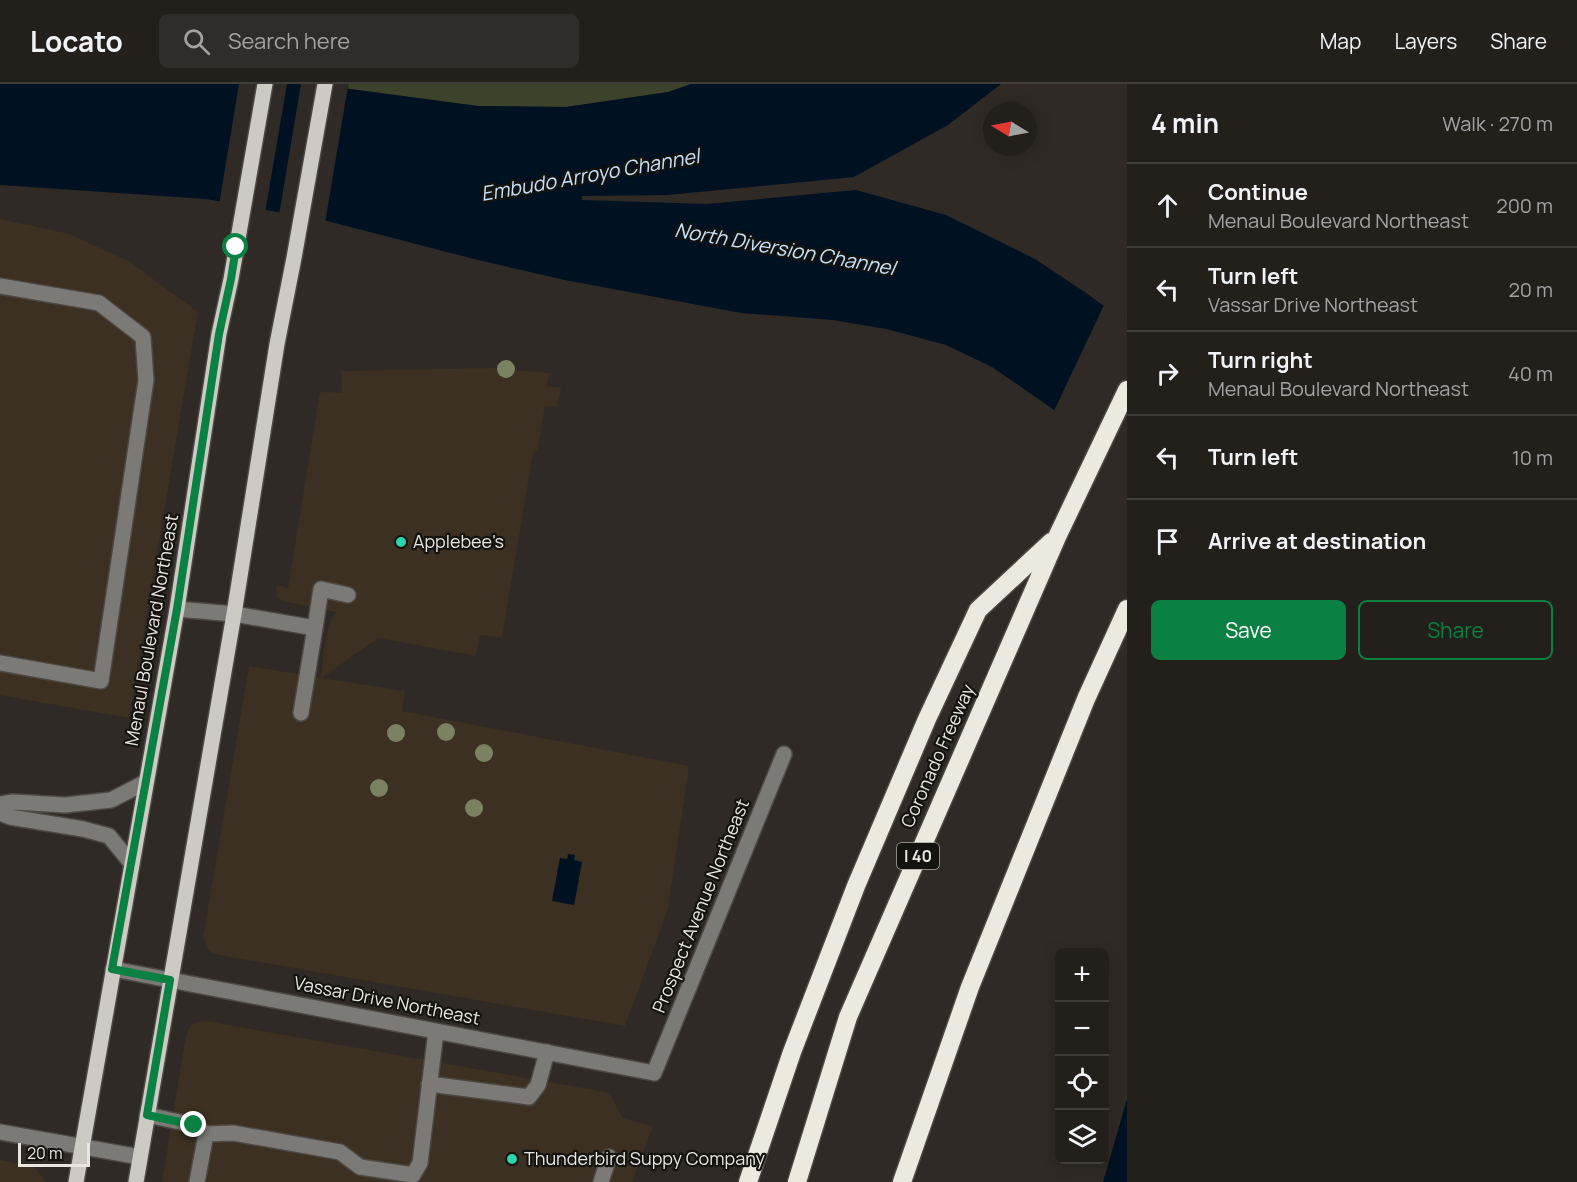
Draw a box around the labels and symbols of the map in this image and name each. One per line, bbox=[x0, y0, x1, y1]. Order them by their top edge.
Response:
north arrow bbox=[983, 102, 1037, 156]
water label: Embudo Arroyo Channel bbox=[479, 142, 704, 207]
water label: North Diversion Channel bbox=[673, 216, 900, 282]
route start bbox=[222, 233, 248, 259]
street label: Menaul Boulevard Northeast bbox=[119, 512, 183, 748]
place label: Applebee's bbox=[413, 529, 504, 553]
marker: Applebee's bbox=[394, 535, 408, 549]
street label: Coronado Freeway bbox=[895, 680, 980, 831]
street label: Prospect Avenue Northeast bbox=[646, 795, 754, 1016]
road number: I 40 bbox=[897, 843, 939, 869]
street label: Vassar Drive Northeast bbox=[292, 970, 482, 1030]
route end bbox=[180, 1111, 206, 1137]
scale bar bbox=[18, 1140, 90, 1168]
place label: Thunderbird Suppy Company bbox=[524, 1146, 765, 1170]
marker: Thunderbird Suppy Company bbox=[505, 1152, 519, 1166]

